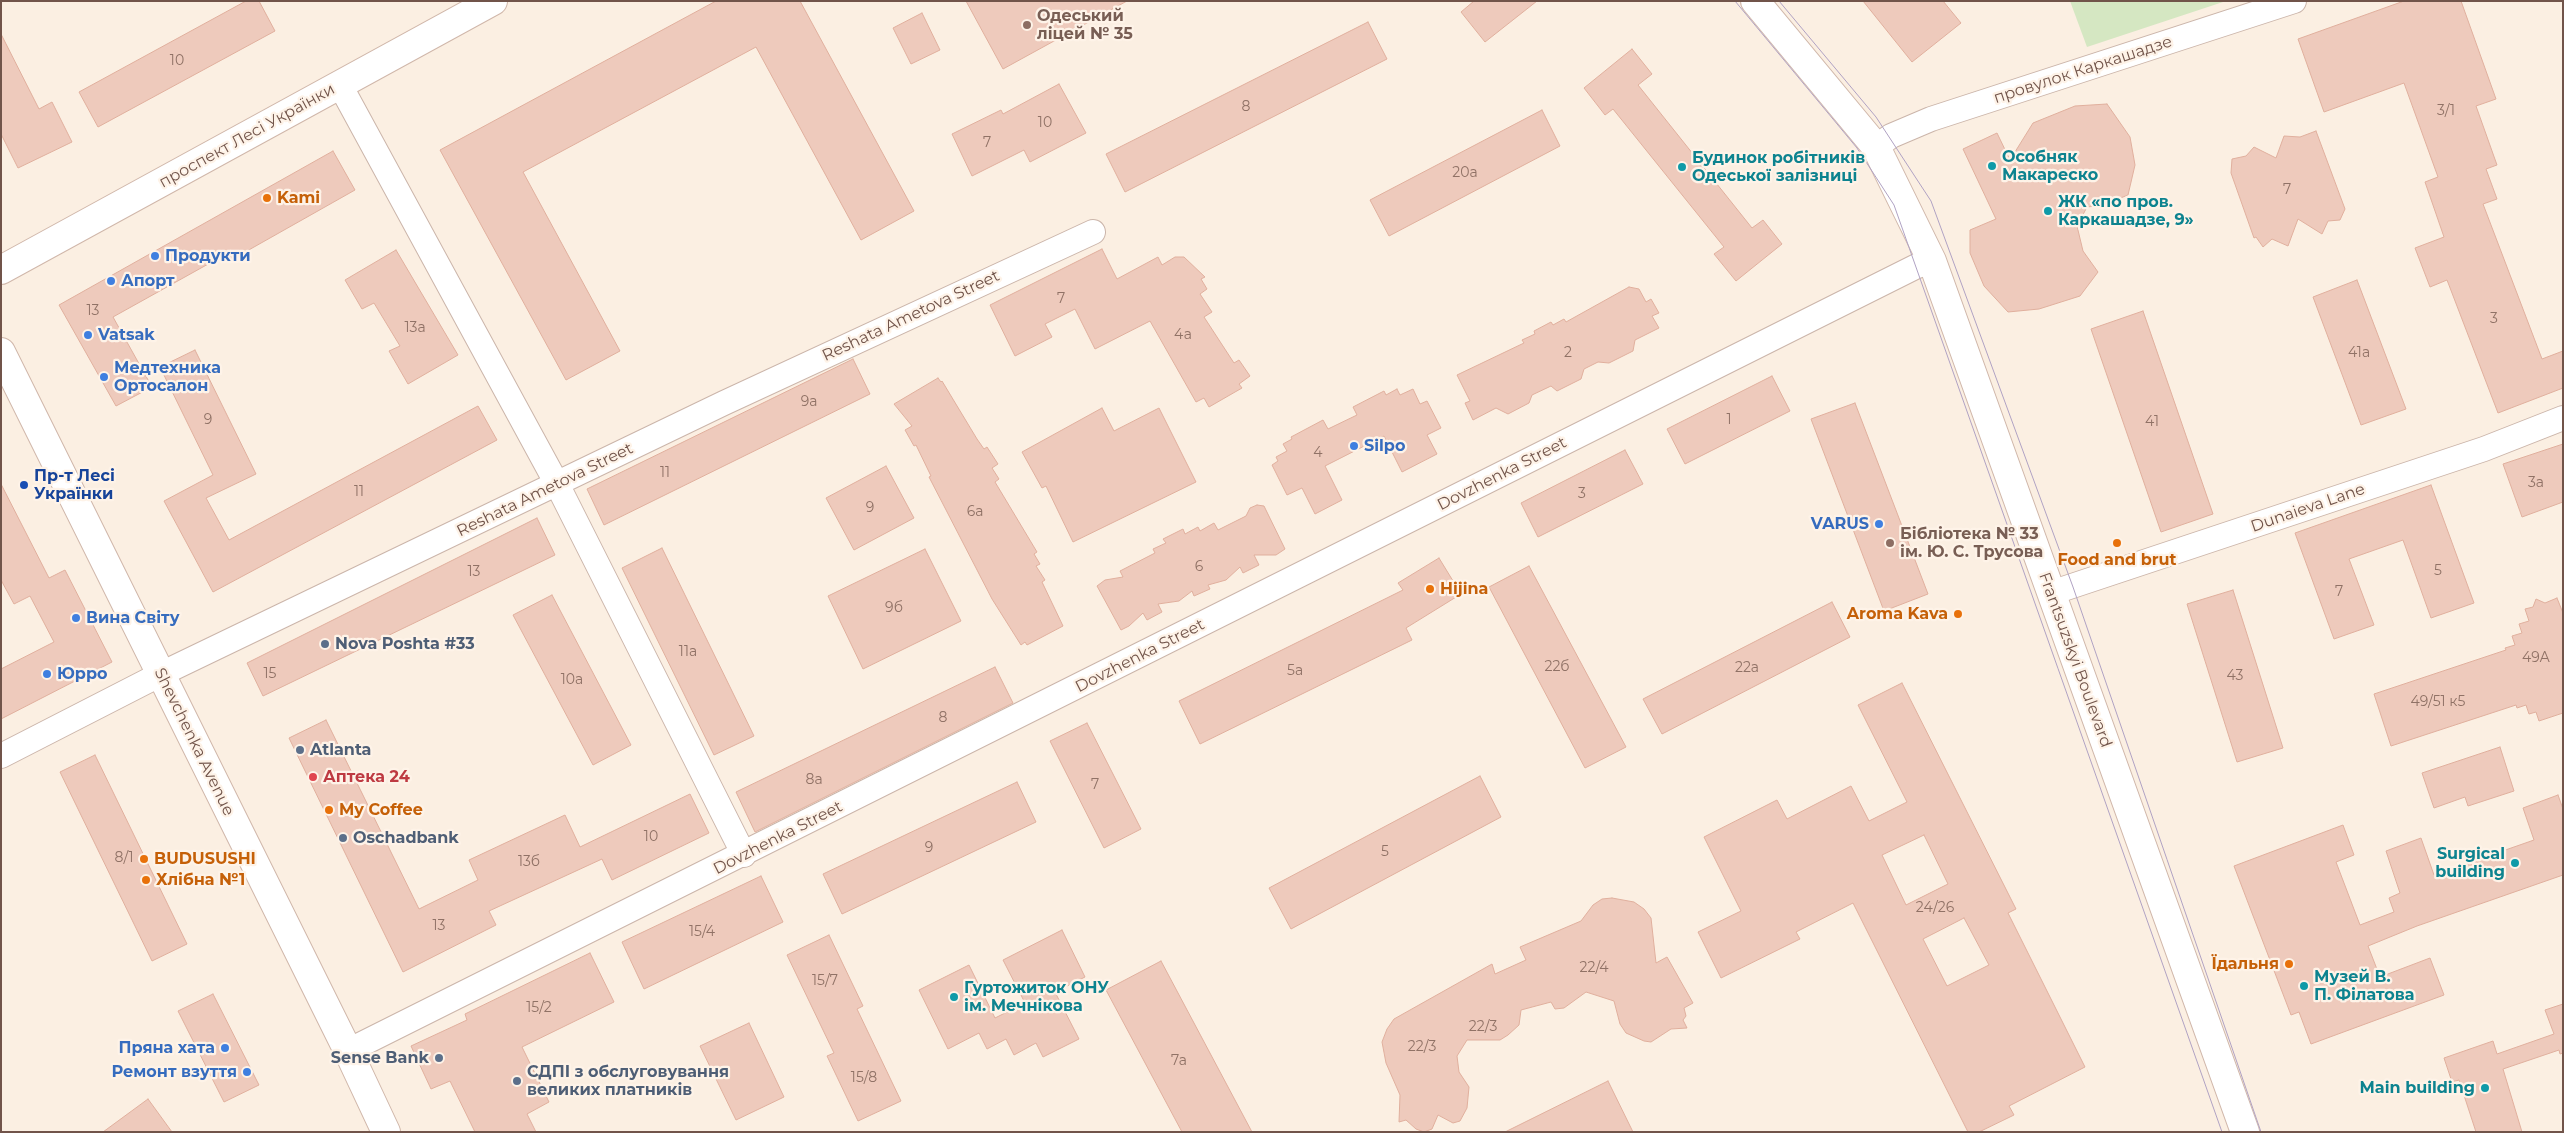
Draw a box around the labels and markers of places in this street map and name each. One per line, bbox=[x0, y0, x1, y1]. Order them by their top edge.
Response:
place label: Одеський ліцей № 35 bbox=[1037, 6, 1133, 44]
marker: Одеський ліцей № 35 bbox=[1021, 19, 1033, 31]
place label: Особняк Макареско bbox=[2002, 147, 2098, 185]
place label: Будинок робітників Одеської залізниці bbox=[1692, 148, 1865, 186]
marker: Особняк Макареско bbox=[1986, 160, 1998, 172]
marker: Будинок робітників Одеської залізниці bbox=[1676, 161, 1688, 173]
place label: Kami bbox=[277, 188, 320, 208]
marker: Kami bbox=[261, 192, 273, 204]
place label: ЖК «по пров. Каркашадзе, 9» bbox=[2058, 192, 2194, 230]
marker: ЖК «по пров. Каркашадзе, 9» bbox=[2042, 205, 2054, 217]
place label: Продукти bbox=[165, 246, 251, 266]
marker: Продукти bbox=[149, 250, 161, 262]
place label: Апорт bbox=[121, 271, 175, 291]
marker: Апорт bbox=[105, 275, 117, 287]
place label: Vatsak bbox=[98, 325, 155, 345]
marker: Vatsak bbox=[82, 329, 94, 341]
place label: Медтехника Ортосалон bbox=[114, 358, 221, 396]
marker: Медтехника Ортосалон bbox=[98, 371, 110, 383]
place label: Silpo bbox=[1364, 436, 1405, 456]
marker: Silpo bbox=[1348, 440, 1360, 452]
place label: Пр-т Лесі Українки bbox=[34, 466, 115, 504]
marker: Пр-т Лесі Українки bbox=[18, 479, 30, 491]
place label: VARUS bbox=[1811, 514, 1869, 534]
marker: VARUS bbox=[1873, 518, 1885, 530]
place label: Бібліотека № 33 ім. Ю. С. Трусова bbox=[1900, 524, 2043, 562]
marker: Бібліотека № 33 ім. Ю. С. Трусова bbox=[1884, 537, 1896, 549]
marker: Food and brut bbox=[2111, 537, 2123, 549]
place label: Food and brut bbox=[2057, 550, 2177, 570]
place label: Hijina bbox=[1440, 579, 1488, 599]
marker: Hijina bbox=[1424, 583, 1436, 595]
place label: Aroma Kava bbox=[1847, 604, 1948, 624]
place label: Вина Світу bbox=[86, 608, 179, 628]
marker: Aroma Kava bbox=[1952, 608, 1964, 620]
marker: Вина Світу bbox=[70, 612, 82, 624]
place label: Nova Poshta #33 bbox=[335, 634, 475, 654]
marker: Nova Poshta #33 bbox=[319, 638, 331, 650]
place label: Юрро bbox=[57, 664, 107, 684]
marker: Юрро bbox=[41, 668, 53, 680]
place label: Atlanta bbox=[310, 740, 371, 760]
marker: Atlanta bbox=[294, 744, 306, 756]
place label: Аптека 24 bbox=[323, 767, 410, 787]
marker: Аптека 24 bbox=[307, 771, 319, 783]
place label: My Coffee bbox=[339, 800, 423, 820]
marker: My Coffee bbox=[323, 804, 335, 816]
place label: Oschadbank bbox=[353, 828, 459, 848]
marker: Oschadbank bbox=[337, 832, 349, 844]
place label: Surgical building bbox=[2435, 844, 2505, 882]
place label: BUDUSUSHI bbox=[154, 849, 256, 869]
marker: BUDUSUSHI bbox=[138, 853, 150, 865]
marker: Surgical building bbox=[2509, 857, 2521, 869]
place label: Хлібна №1 bbox=[156, 870, 245, 890]
marker: Хлібна №1 bbox=[140, 874, 152, 886]
place label: Їдальня bbox=[2211, 954, 2279, 974]
marker: Їдальня bbox=[2283, 958, 2295, 970]
place label: Музей В. П. Філатова bbox=[2314, 967, 2414, 1005]
place label: Гуртожиток ОНУ ім. Мечнікова bbox=[964, 978, 1109, 1016]
marker: Музей В. П. Філатова bbox=[2298, 980, 2310, 992]
marker: Гуртожиток ОНУ ім. Мечнікова bbox=[948, 991, 960, 1003]
place label: Пряна хата bbox=[119, 1038, 215, 1058]
marker: Пряна хата bbox=[219, 1042, 231, 1054]
place label: Sense Bank bbox=[331, 1048, 429, 1068]
marker: Sense Bank bbox=[433, 1052, 445, 1064]
place label: Ремонт взуття bbox=[112, 1062, 237, 1082]
place label: СДПІ з обслуговування великих платників bbox=[527, 1062, 729, 1100]
marker: Ремонт взуття bbox=[241, 1066, 253, 1078]
marker: СДПІ з обслуговування великих платників bbox=[511, 1075, 523, 1087]
place label: Main building bbox=[2360, 1078, 2475, 1098]
marker: Main building bbox=[2479, 1082, 2491, 1094]

